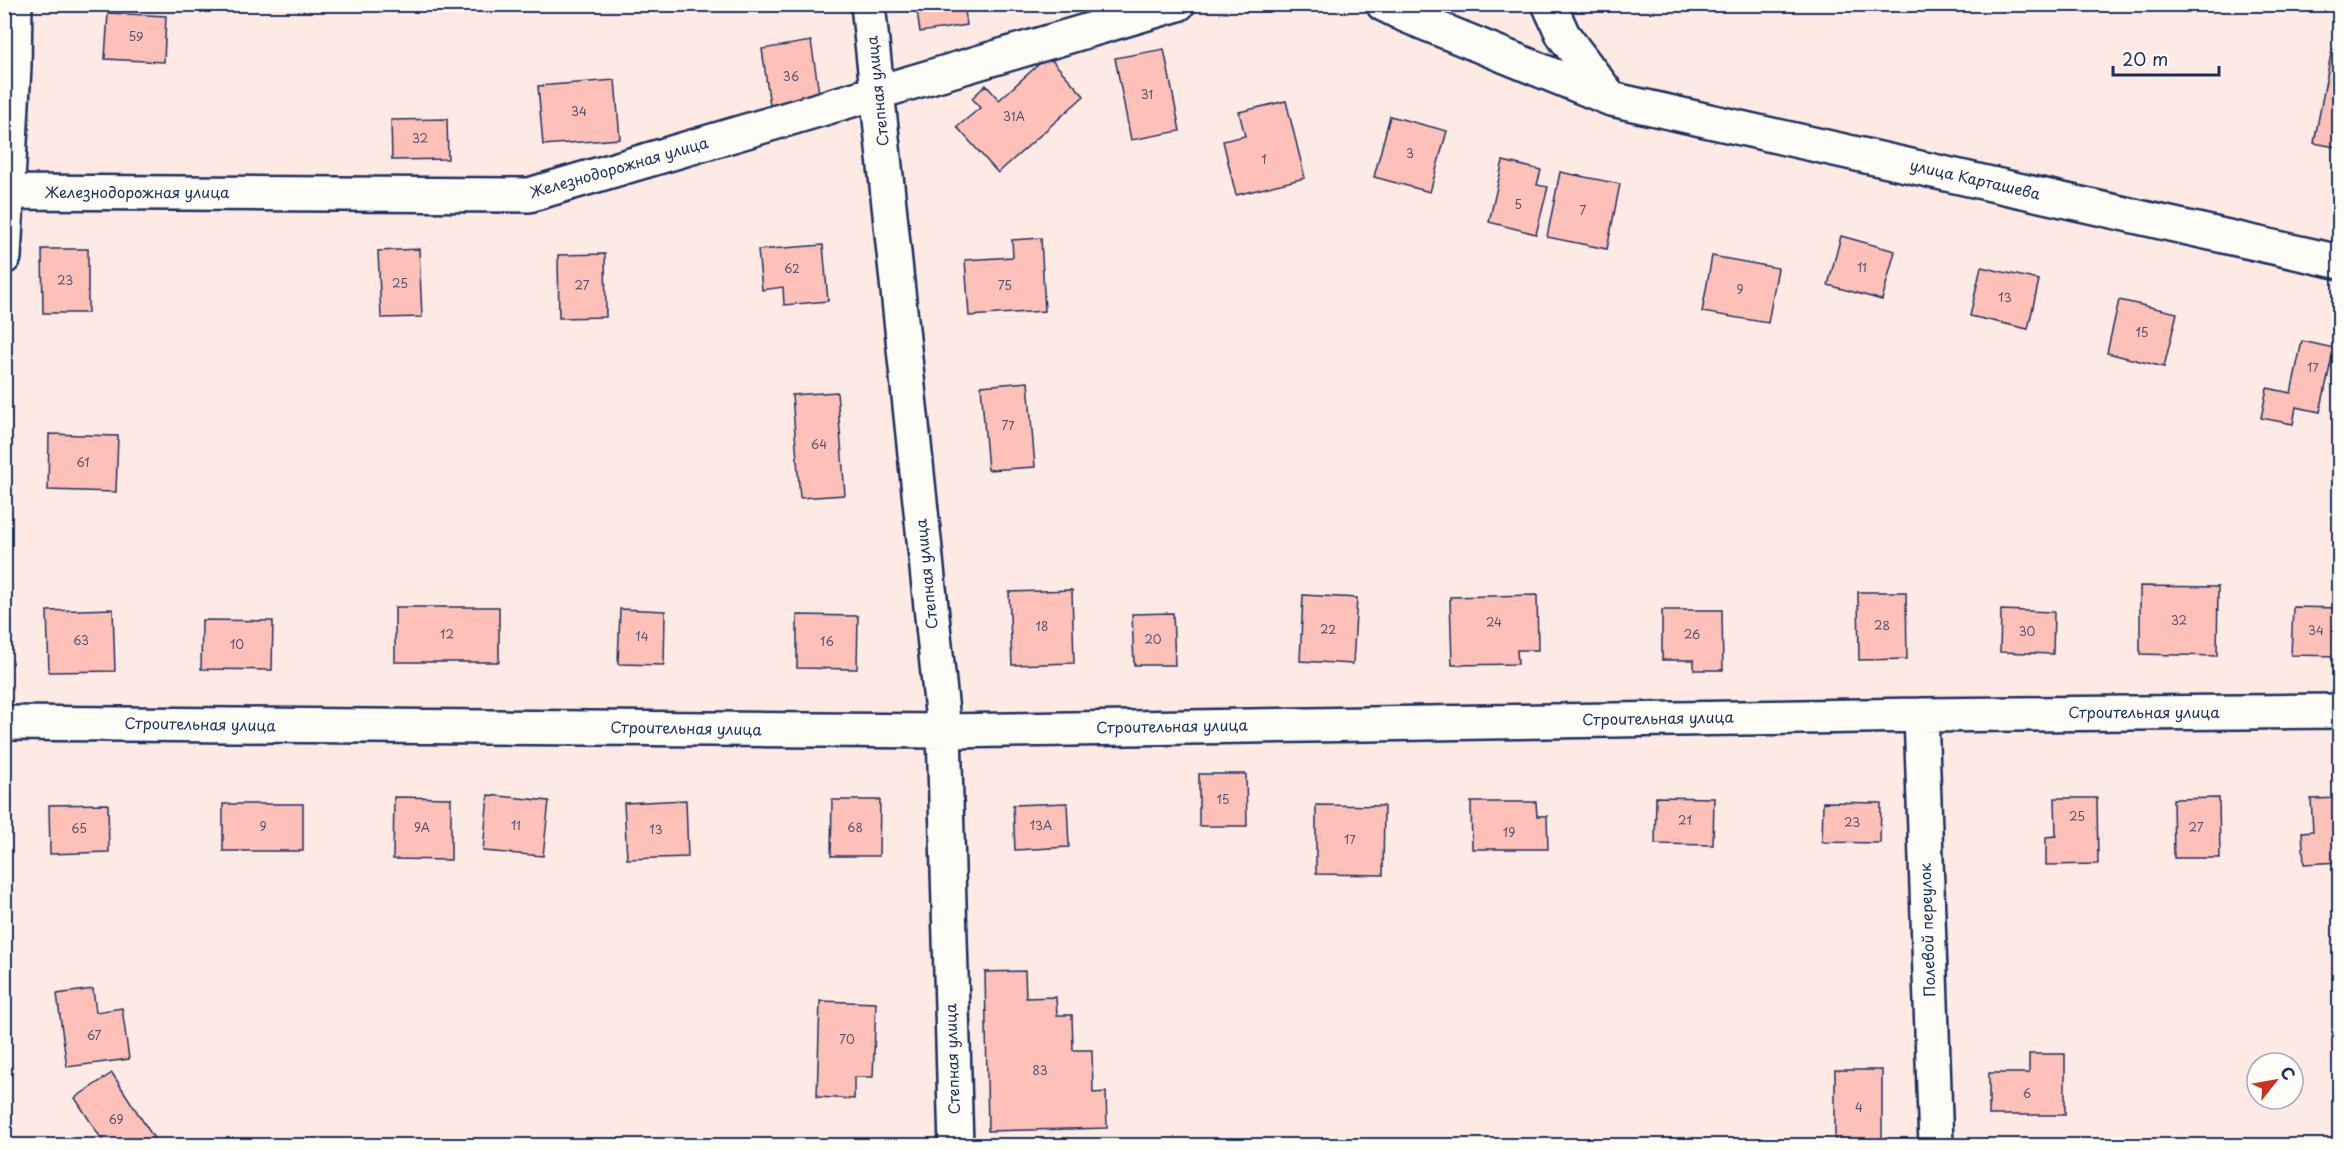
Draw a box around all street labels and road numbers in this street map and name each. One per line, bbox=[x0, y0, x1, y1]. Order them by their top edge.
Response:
street label: Степная улица bbox=[859, 34, 894, 147]
street label: Железнодорожная улица bbox=[526, 130, 711, 203]
street label: улица Карташева bbox=[1908, 152, 2043, 205]
street label: Железнодорожная улица bbox=[44, 180, 230, 203]
street label: Степная улица bbox=[908, 517, 943, 630]
street label: Строительная улица bbox=[2068, 700, 2220, 723]
street label: Строительная улица bbox=[1582, 705, 1734, 730]
street label: Строительная улица bbox=[124, 711, 277, 736]
street label: Строительная улица bbox=[1096, 713, 1248, 738]
street label: Строительная улица bbox=[610, 715, 763, 740]
street label: Полевой переулок bbox=[1913, 863, 1940, 997]
street label: Степная улица bbox=[938, 1003, 965, 1115]

